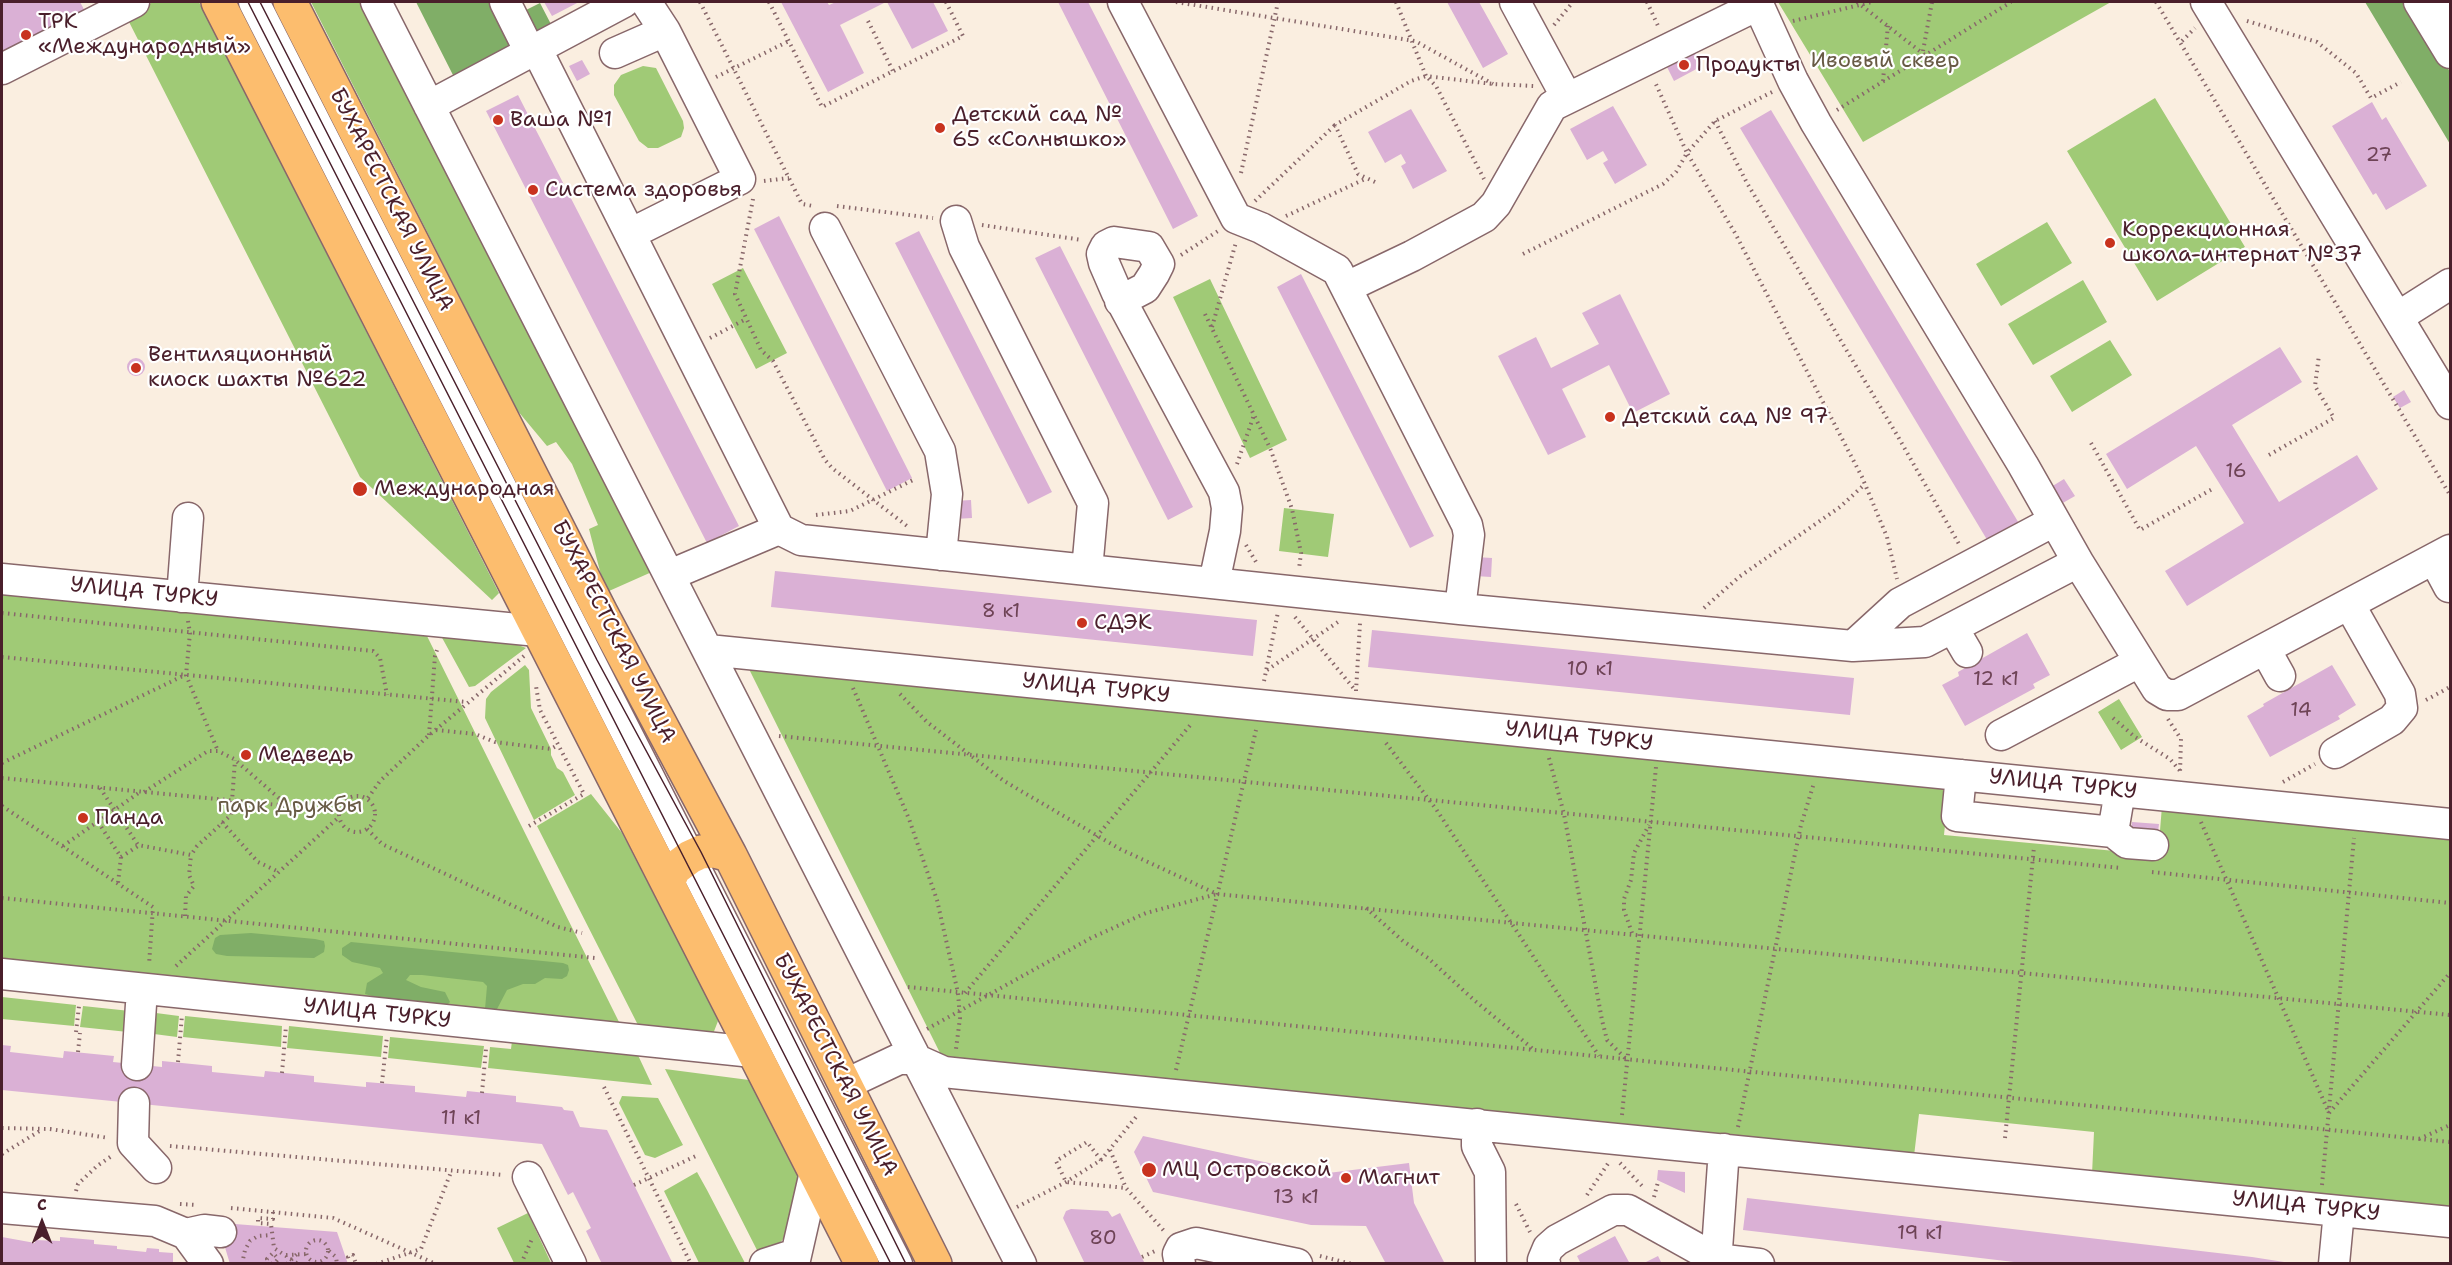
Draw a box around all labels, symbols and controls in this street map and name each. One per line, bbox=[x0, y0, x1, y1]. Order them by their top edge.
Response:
place label: ТРК «Международный» bbox=[38, 9, 251, 60]
marker: ТРК «Международный» bbox=[19, 28, 33, 42]
park label: Ивовый сквер bbox=[1810, 48, 1960, 74]
place label: Продукты bbox=[1696, 52, 1801, 78]
marker: Продукты bbox=[1677, 58, 1691, 72]
street label: БУХАРЕСТСКАЯ УЛИЦА bbox=[323, 84, 459, 316]
place label: Детский сад № 65 «Солнышко» bbox=[952, 102, 1126, 154]
place label: Ваша №1 bbox=[510, 107, 613, 133]
marker: Ваша №1 bbox=[491, 113, 505, 127]
marker: Детский сад № 65 «Солнышко» bbox=[933, 121, 947, 135]
house number: 27 bbox=[2366, 144, 2392, 168]
place label: Система здоровья bbox=[545, 177, 742, 203]
marker: Система здоровья bbox=[526, 183, 540, 197]
place label: Коррекционная школа-интернат №37 bbox=[2122, 217, 2362, 268]
marker: Коррекционная школа-интернат №37 bbox=[2103, 236, 2117, 250]
place label: Вентиляционный киоск шахты №622 bbox=[148, 342, 367, 394]
marker: Вентиляционный киоск шахты №622 bbox=[129, 361, 143, 375]
place label: Детский сад № 97 bbox=[1622, 404, 1829, 430]
marker: Детский сад № 97 bbox=[1603, 410, 1617, 424]
house number: 16 bbox=[2225, 460, 2247, 484]
place label: Международная bbox=[374, 476, 554, 502]
marker: Международная bbox=[351, 480, 369, 498]
street label: БУХАРЕСТСКАЯ УЛИЦА bbox=[545, 516, 681, 748]
street label: УЛИЦА ТУРКУ bbox=[69, 572, 219, 614]
house number: 8 к1 bbox=[982, 600, 1020, 624]
place label: СДЭК bbox=[1094, 610, 1152, 636]
marker: СДЭК bbox=[1075, 616, 1089, 630]
house number: 10 к1 bbox=[1567, 658, 1613, 682]
street label: УЛИЦА ТУРКУ bbox=[1021, 668, 1171, 710]
house number: 12 к1 bbox=[1973, 668, 2019, 692]
house number: 14 bbox=[2290, 699, 2312, 723]
street label: УЛИЦА ТУРКУ bbox=[1504, 716, 1654, 758]
place label: Медведь bbox=[258, 742, 353, 768]
marker: Медведь bbox=[239, 748, 253, 762]
street label: УЛИЦА ТУРКУ bbox=[1988, 764, 2138, 806]
park label: парк Дружбы bbox=[217, 793, 363, 819]
place label: Панда bbox=[95, 805, 163, 831]
marker: Панда bbox=[76, 811, 90, 825]
street label: БУХАРЕСТСКАЯ УЛИЦА bbox=[767, 949, 903, 1181]
street label: УЛИЦА ТУРКУ bbox=[302, 993, 452, 1035]
house number: 11 к1 bbox=[441, 1107, 481, 1131]
place label: МЦ Островской bbox=[1162, 1157, 1331, 1183]
marker: МЦ Островской bbox=[1140, 1161, 1158, 1179]
place label: Магнит bbox=[1358, 1165, 1440, 1191]
marker: Магнит bbox=[1339, 1171, 1353, 1185]
house number: 13 к1 bbox=[1273, 1186, 1319, 1210]
street label: УЛИЦА ТУРКУ bbox=[2231, 1186, 2381, 1228]
north arrow bbox=[12, 1193, 72, 1253]
text: С bbox=[37, 1194, 47, 1215]
house number: 19 к1 bbox=[1897, 1222, 1943, 1246]
house number: 80 bbox=[1089, 1227, 1117, 1251]

